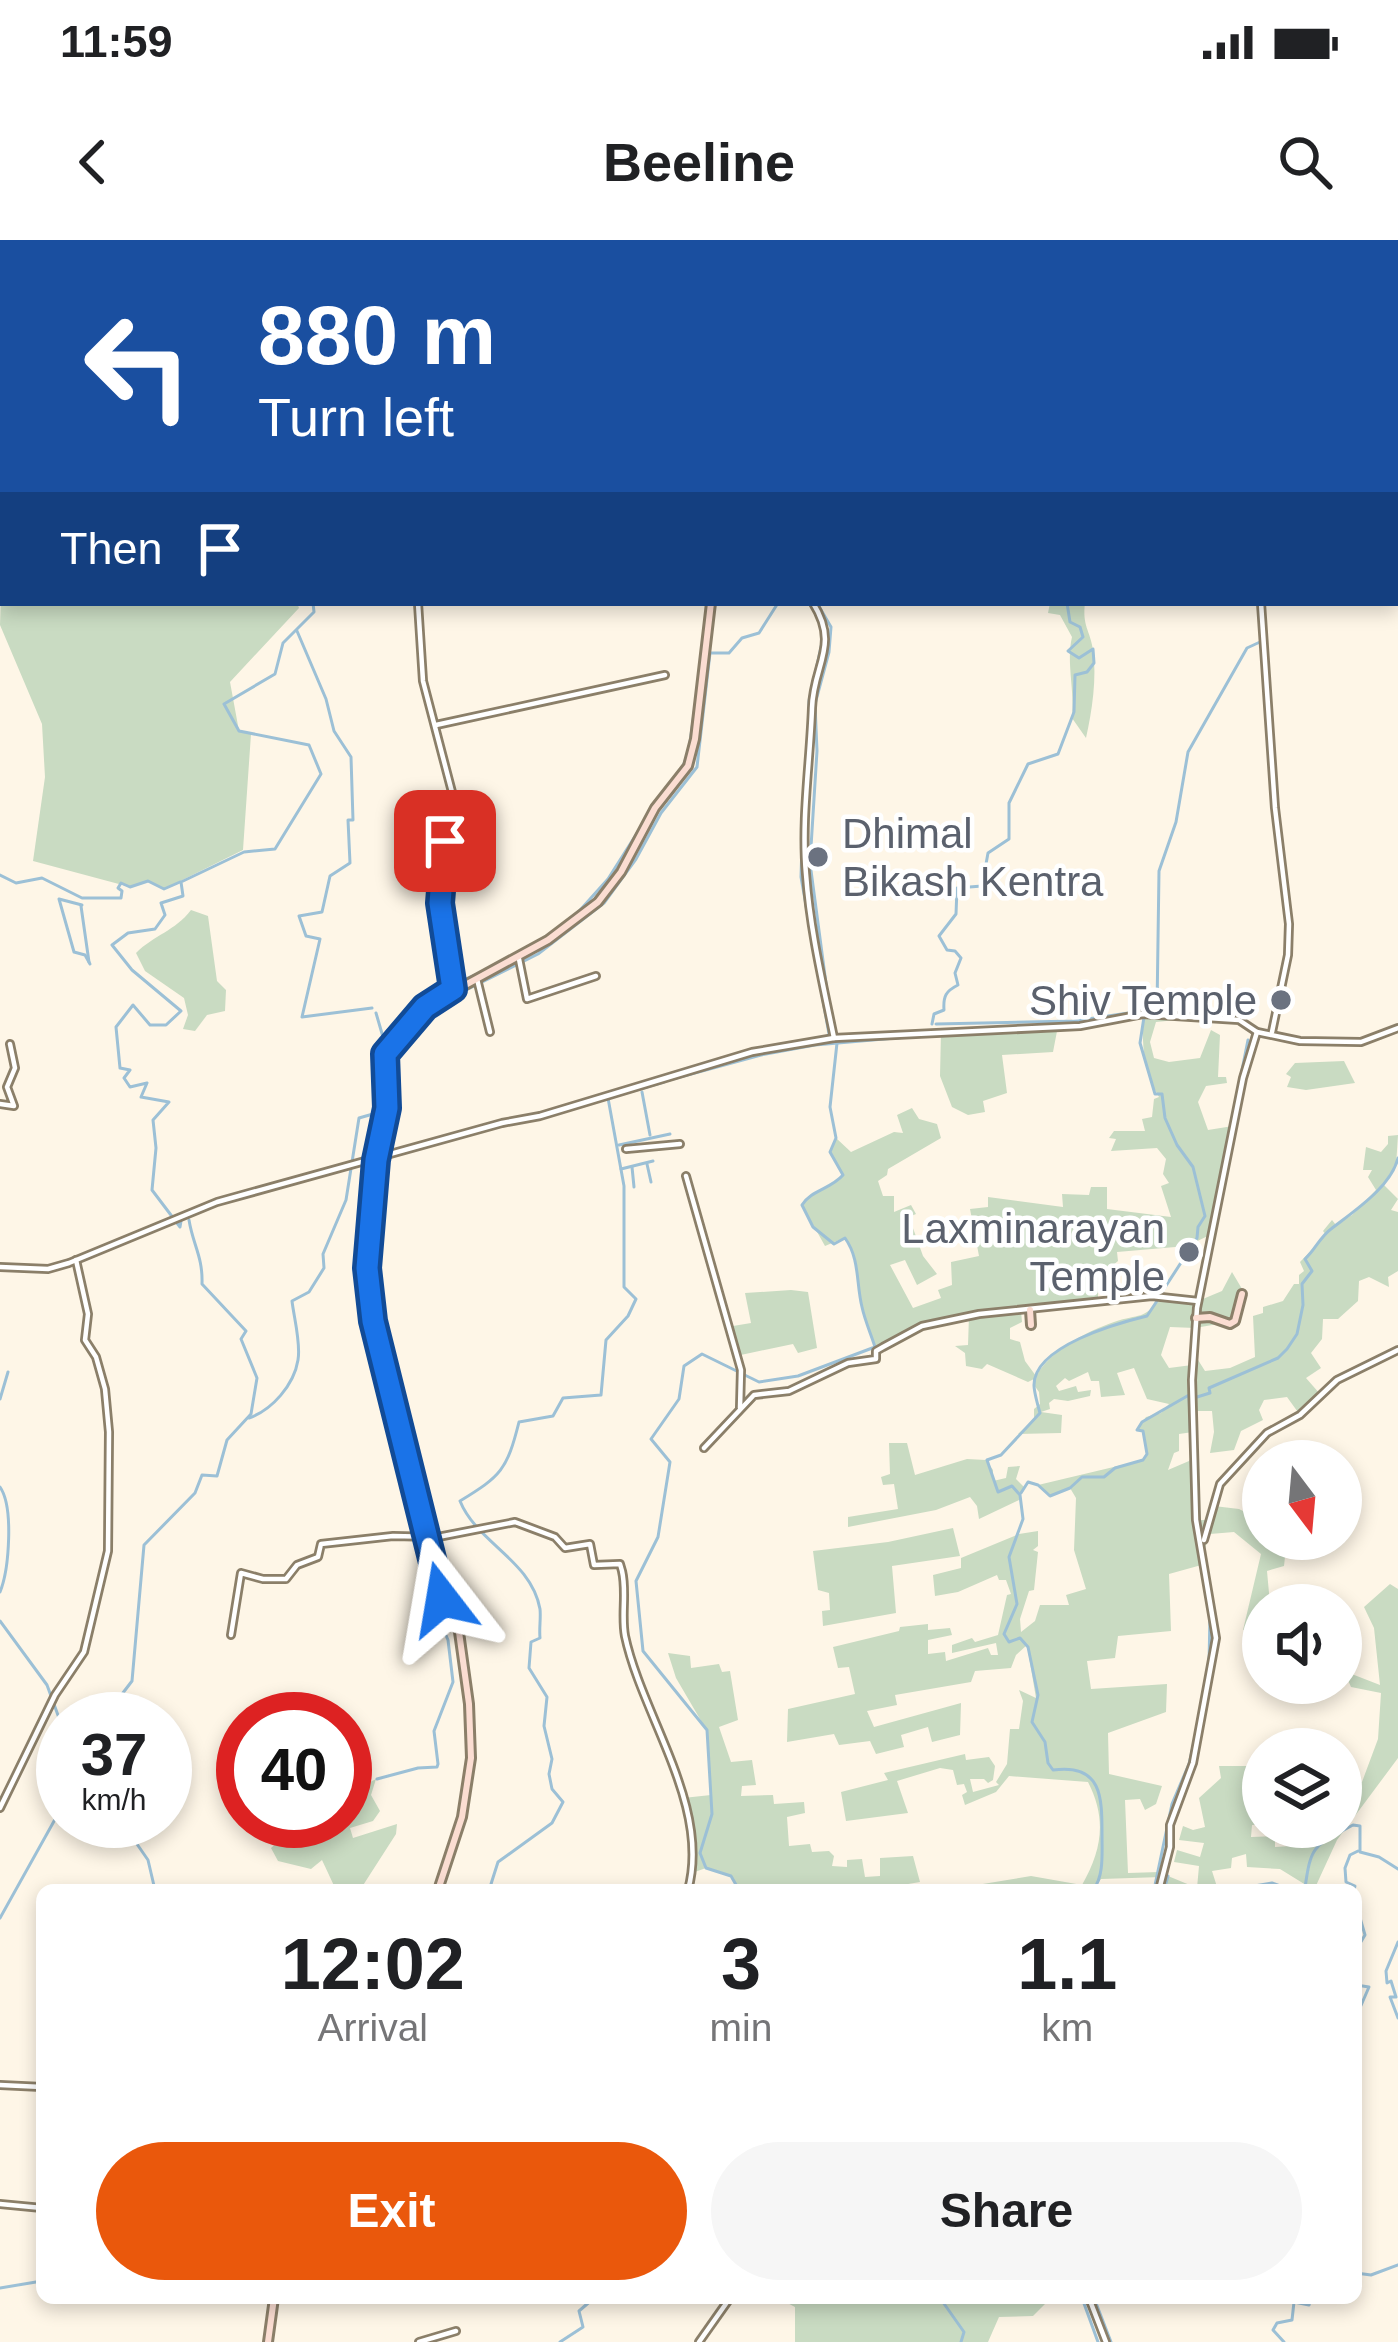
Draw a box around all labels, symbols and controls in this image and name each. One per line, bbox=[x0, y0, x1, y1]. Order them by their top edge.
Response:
text: 11:59 bbox=[60, 16, 173, 67]
icon: back bbox=[60, 129, 126, 195]
icon: search bbox=[1272, 129, 1338, 195]
text: Beeline bbox=[603, 132, 795, 192]
icon: left bbox=[60, 288, 216, 444]
text: 880 m bbox=[258, 288, 496, 382]
text: Turn left bbox=[258, 387, 454, 447]
icon: arrive bbox=[187, 516, 253, 582]
text: Then bbox=[60, 523, 163, 574]
pin bbox=[394, 790, 496, 892]
icon: arrive bbox=[412, 808, 478, 874]
place label: Dhimal Bikash Kentra bbox=[842, 810, 1104, 905]
marker: Dhimal Bikash Kentra bbox=[805, 844, 831, 870]
place label: Shiv Temple bbox=[1029, 977, 1257, 1024]
marker: Shiv Temple bbox=[1268, 987, 1294, 1013]
place label: Laxminarayan Temple bbox=[901, 1205, 1165, 1300]
marker: Laxminarayan Temple bbox=[1176, 1239, 1202, 1265]
north arrow bbox=[1242, 1440, 1362, 1560]
map controls bbox=[1242, 1440, 1362, 1848]
position arrow bbox=[379, 1536, 505, 1662]
button: sound bbox=[1242, 1584, 1362, 1704]
speed limit sign: 40 bbox=[216, 1692, 372, 1848]
text: 37 bbox=[81, 1721, 147, 1788]
button: layers bbox=[1242, 1728, 1362, 1848]
text: km/h bbox=[81, 1783, 147, 1816]
text: 12:02 bbox=[281, 1924, 465, 2004]
text: 3 bbox=[721, 1924, 761, 2004]
text: 1.1 bbox=[1017, 1924, 1117, 2004]
text: Arrival bbox=[318, 2006, 428, 2049]
text: min bbox=[710, 2006, 772, 2049]
text: km bbox=[1041, 2006, 1093, 2049]
button: Exit bbox=[96, 2142, 687, 2280]
button: Share bbox=[711, 2142, 1302, 2280]

